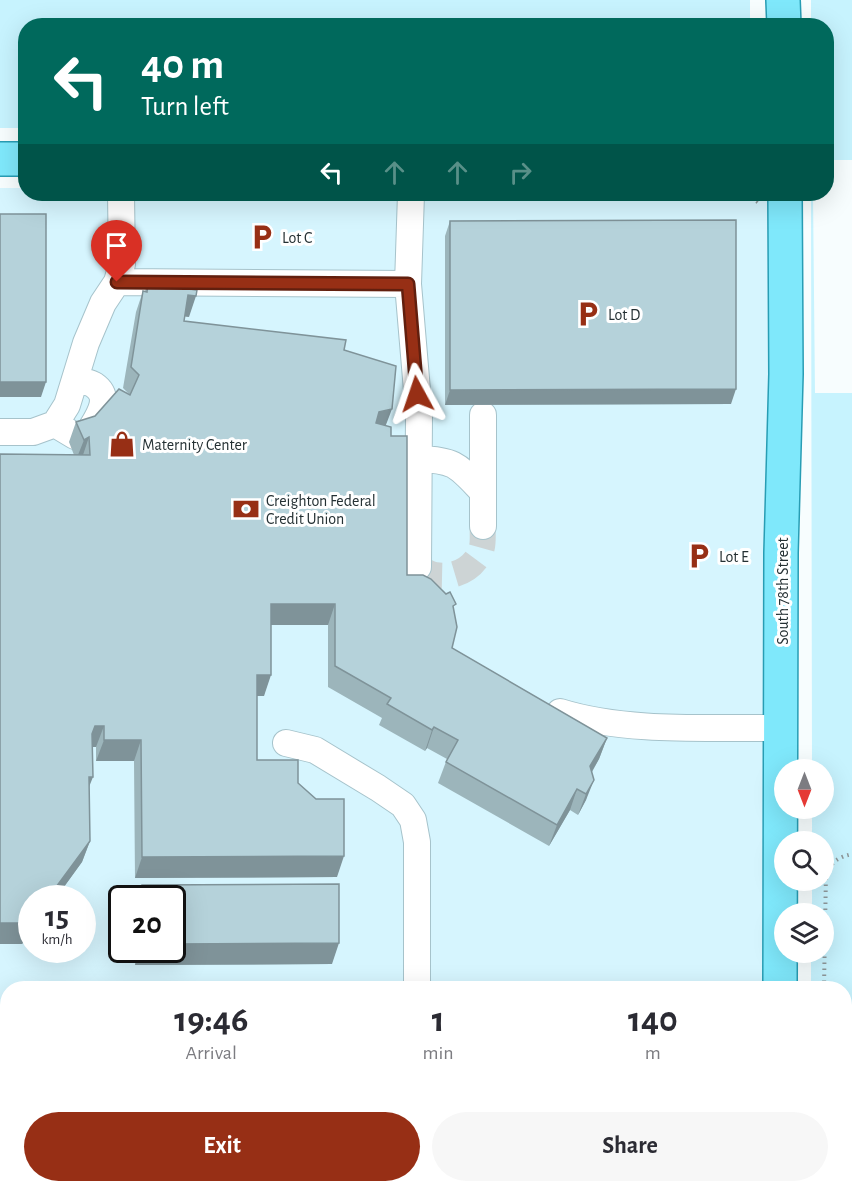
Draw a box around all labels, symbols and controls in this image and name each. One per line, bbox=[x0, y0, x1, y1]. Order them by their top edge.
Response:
icon: left bbox=[42, 42, 120, 120]
text: 40 m bbox=[141, 44, 224, 86]
text: Turn left bbox=[141, 93, 229, 120]
icon: left bbox=[315, 156, 348, 189]
icon: ahead bbox=[378, 156, 411, 189]
icon: ahead bbox=[441, 156, 474, 189]
icon: right bbox=[504, 156, 537, 189]
pin bbox=[91, 220, 142, 282]
parking icon: Lot C bbox=[247, 222, 277, 252]
icon: arrive bbox=[100, 229, 133, 262]
place label: Lot C bbox=[282, 230, 312, 246]
parking icon: Lot D bbox=[573, 299, 603, 329]
place label: Lot D bbox=[608, 307, 640, 323]
position arrow bbox=[385, 362, 449, 426]
shop icon: Maternity Center bbox=[107, 429, 137, 459]
place label: Maternity Center bbox=[142, 437, 248, 454]
place label: Creighton Federal Credit Union bbox=[266, 493, 376, 527]
bank icon: Creighton Federal Credit Union bbox=[231, 494, 261, 524]
street label: South 78th Street bbox=[775, 537, 791, 645]
parking icon: Lot E bbox=[684, 541, 714, 571]
place label: Lot E bbox=[719, 549, 749, 565]
north arrow bbox=[774, 759, 834, 819]
map controls bbox=[774, 759, 834, 963]
button: search bbox=[774, 831, 834, 891]
speed limit sign: 20 bbox=[108, 885, 186, 963]
text: 15 bbox=[45, 902, 69, 932]
button: layers bbox=[774, 903, 834, 963]
text: km/h bbox=[42, 932, 72, 947]
text: 19:46 bbox=[174, 1002, 248, 1038]
text: 1 bbox=[432, 1002, 445, 1038]
text: 140 bbox=[628, 1002, 678, 1038]
text: Arrival bbox=[186, 1043, 237, 1063]
text: min bbox=[423, 1043, 454, 1063]
text: m bbox=[645, 1043, 661, 1063]
button: Exit bbox=[24, 1112, 420, 1181]
button: Share bbox=[432, 1112, 828, 1181]

